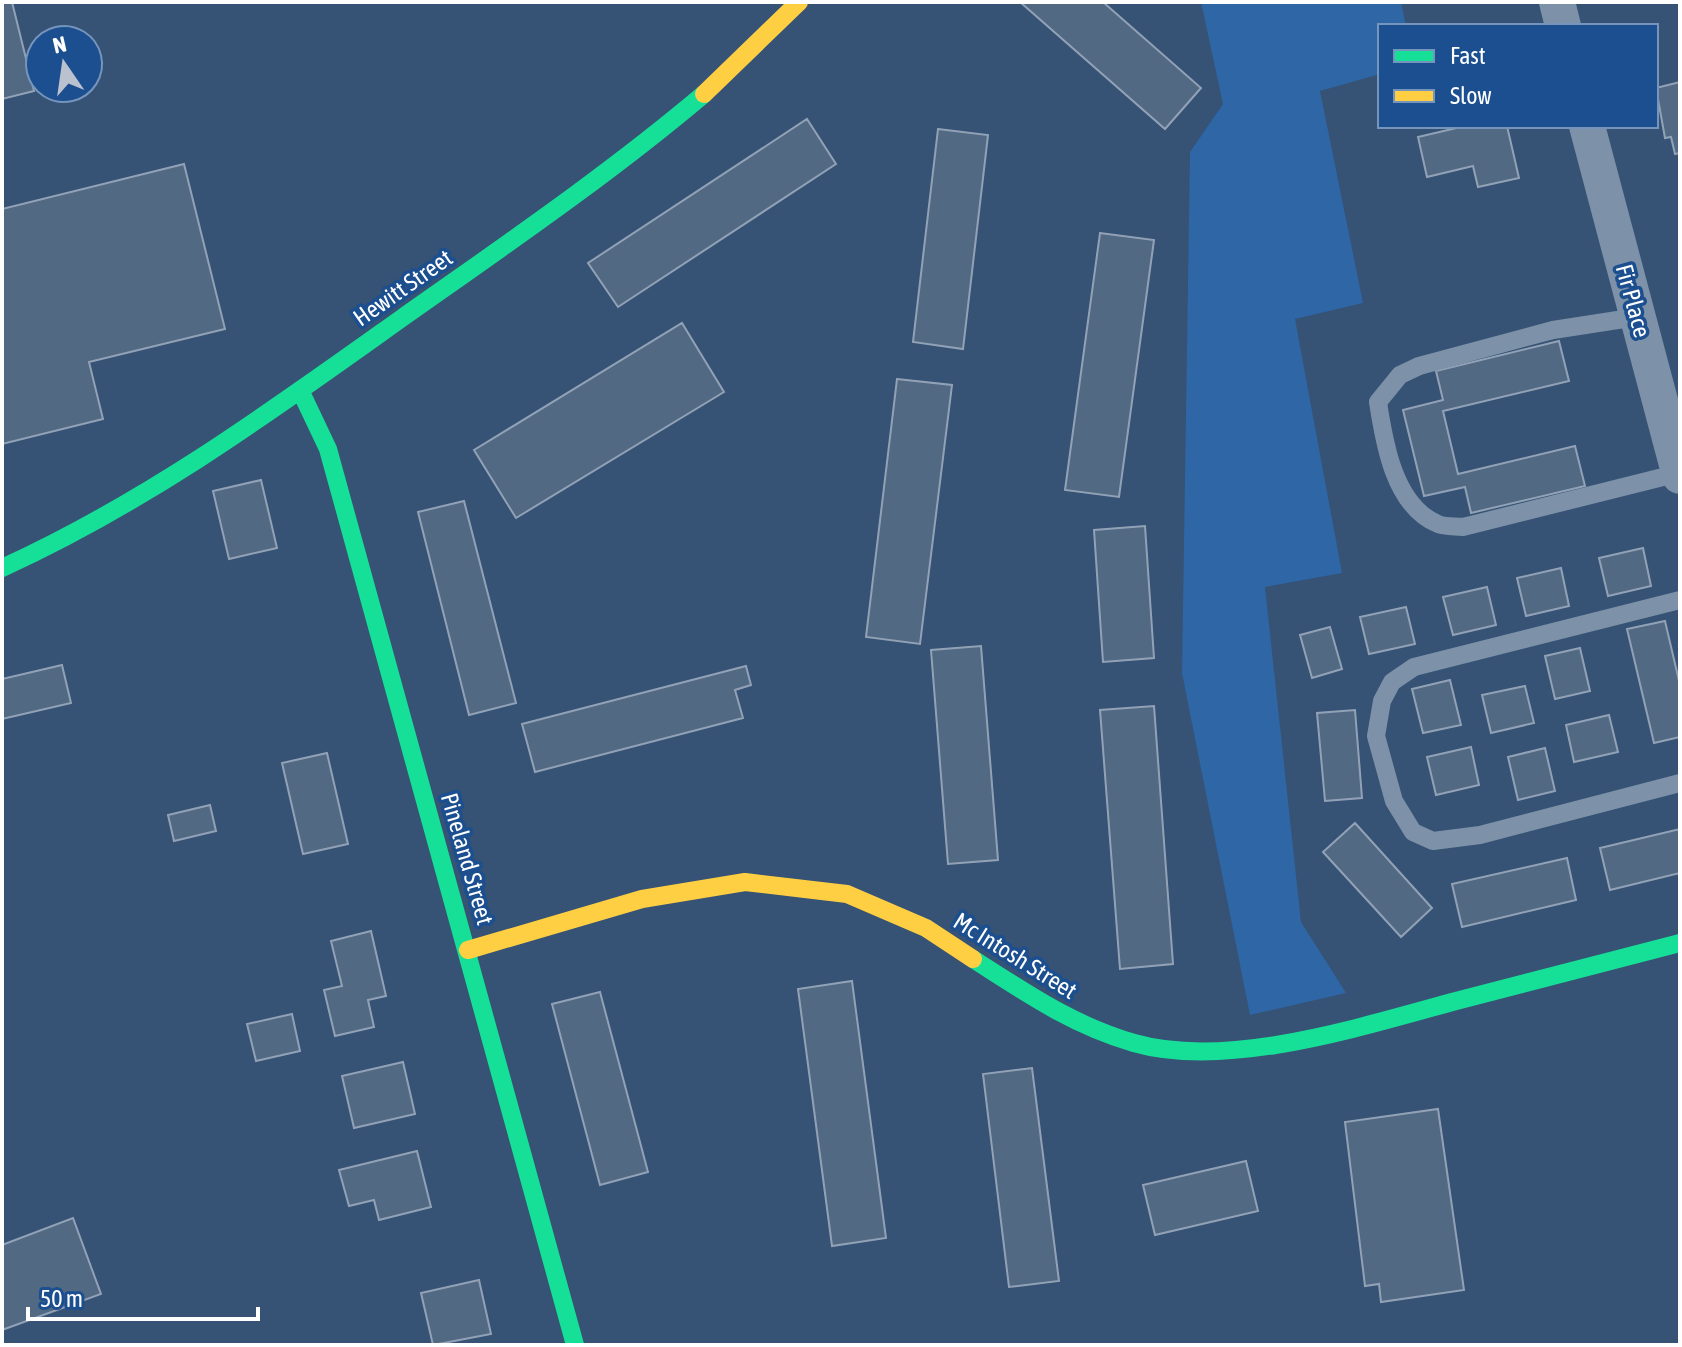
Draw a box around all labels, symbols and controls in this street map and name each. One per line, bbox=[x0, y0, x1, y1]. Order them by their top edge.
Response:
north arrow bbox=[24, 24, 104, 104]
legend bbox=[1378, 24, 1658, 128]
text: N bbox=[50, 30, 69, 59]
text: Fast bbox=[1450, 42, 1486, 69]
text: Slow bbox=[1450, 82, 1492, 109]
street label: Hewitt Street bbox=[348, 244, 457, 331]
street label: Fir Place bbox=[1611, 261, 1656, 340]
street label: Pineland Street bbox=[436, 790, 499, 928]
street label: Mc Intosh Street bbox=[949, 907, 1082, 1004]
scale bar bbox=[28, 1271, 258, 1321]
text: 50 m bbox=[40, 1285, 83, 1312]

